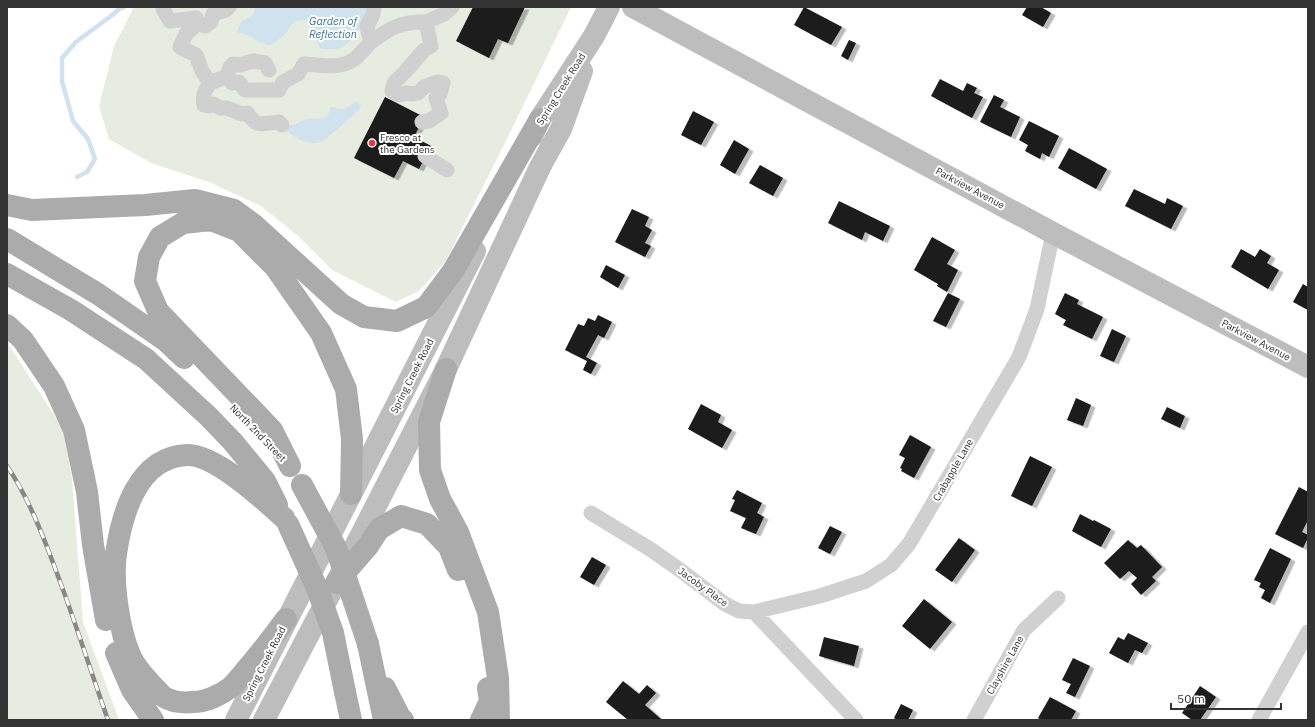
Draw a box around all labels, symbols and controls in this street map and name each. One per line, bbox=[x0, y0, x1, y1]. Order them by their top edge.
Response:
water label: Garden of Reflection bbox=[309, 14, 359, 41]
street label: Spring Creek Road bbox=[534, 51, 588, 127]
place label: Fresco at the Gardens bbox=[380, 131, 435, 156]
marker: Fresco at the Gardens bbox=[367, 138, 377, 148]
street label: Parkview Avenue bbox=[933, 164, 1007, 212]
street label: Parkview Avenue bbox=[1219, 316, 1293, 364]
street label: Spring Creek Road bbox=[387, 336, 437, 416]
street label: North 2nd Street bbox=[227, 401, 289, 465]
street label: Crabapple Lane bbox=[930, 436, 976, 504]
street label: Jacoby Place bbox=[675, 564, 731, 610]
street label: Spring Creek Road bbox=[239, 624, 289, 704]
street label: Clayshire Lane bbox=[984, 633, 1027, 697]
scale bar bbox=[1171, 685, 1281, 711]
text: 50 m bbox=[1177, 691, 1205, 706]

